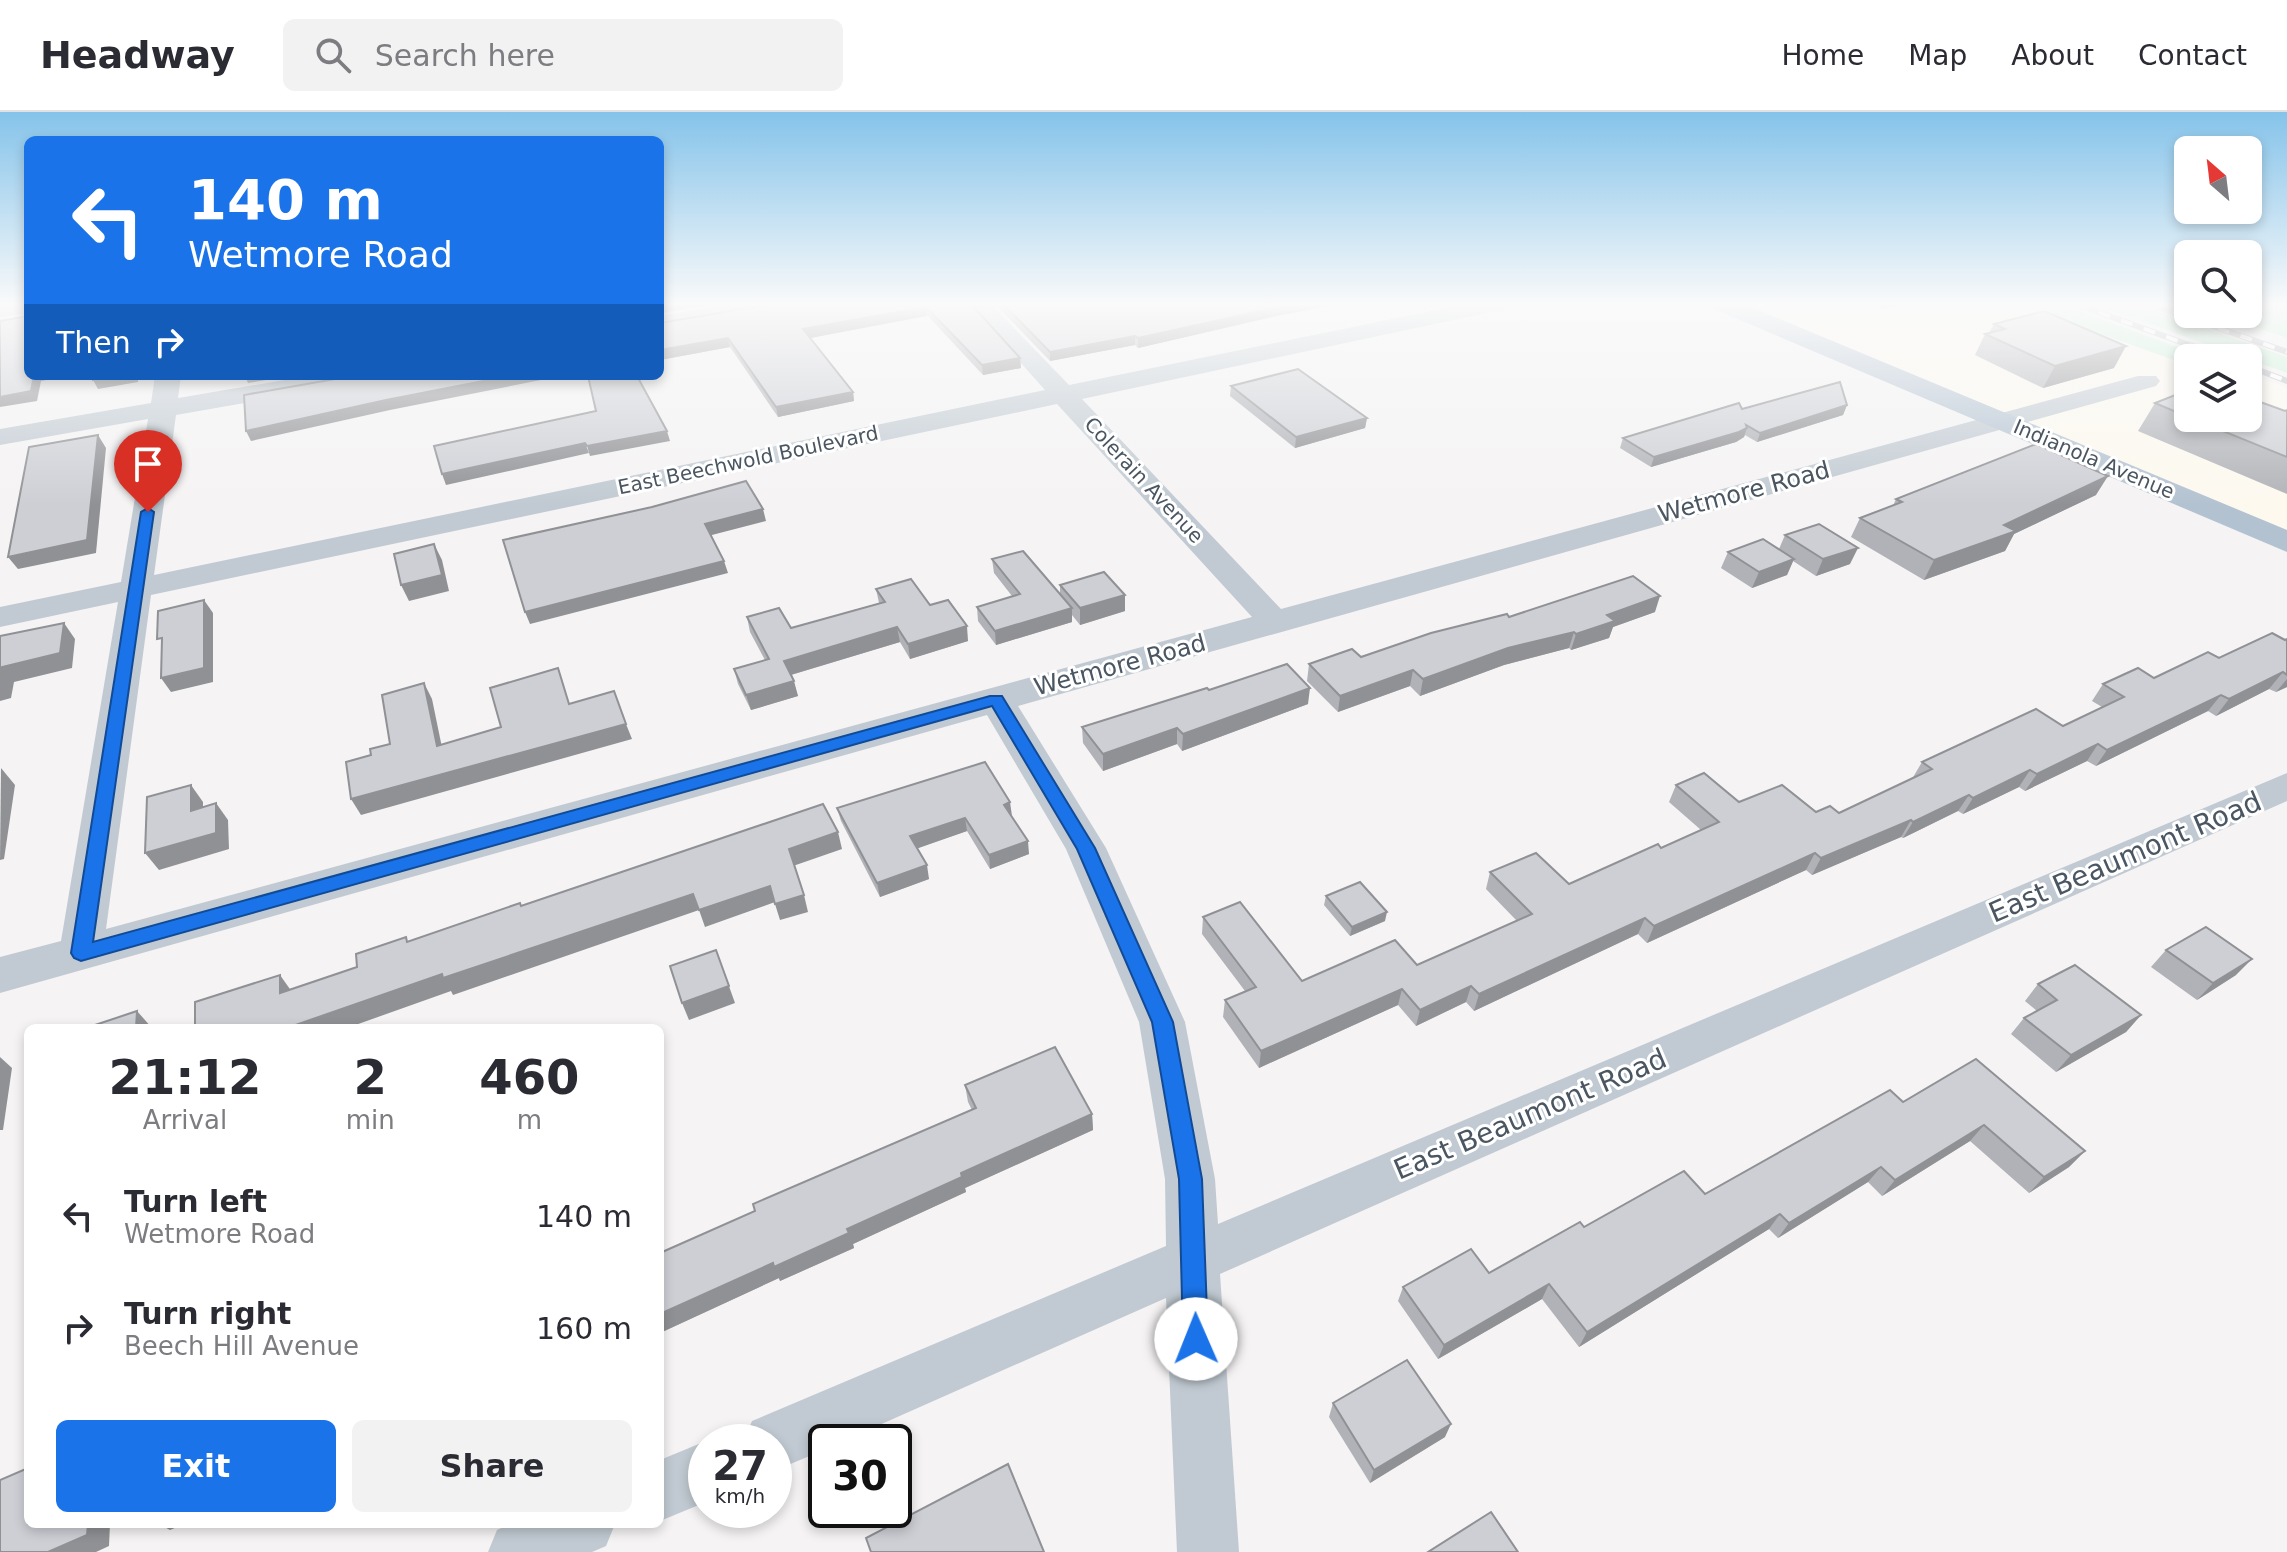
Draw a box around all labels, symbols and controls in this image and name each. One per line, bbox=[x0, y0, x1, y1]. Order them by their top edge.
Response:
search box bbox=[283, 19, 843, 91]
text: Headway bbox=[40, 33, 235, 77]
icon: search bbox=[311, 33, 355, 77]
text: Search here bbox=[375, 38, 555, 73]
text: Home bbox=[1781, 39, 1864, 72]
text: Map bbox=[1908, 39, 1967, 72]
text: About bbox=[2011, 39, 2094, 72]
text: Contact bbox=[2138, 39, 2247, 72]
north arrow bbox=[2174, 136, 2262, 224]
map controls bbox=[2174, 136, 2262, 432]
text: 140 m bbox=[188, 167, 383, 232]
icon: left bbox=[56, 168, 160, 272]
text: Wetmore Road bbox=[188, 234, 453, 275]
button: search bbox=[2174, 240, 2262, 328]
icon: right bbox=[147, 320, 191, 364]
text: Then bbox=[56, 325, 131, 360]
button: layers bbox=[2174, 344, 2262, 432]
street label: Colerain Avenue bbox=[1079, 412, 1209, 548]
street label: Indianola Avenue bbox=[2010, 414, 2178, 504]
street label: East Beechwold Boulevard bbox=[615, 421, 881, 499]
pin bbox=[114, 430, 182, 512]
icon: arrive bbox=[126, 442, 170, 486]
street label: Wetmore Road bbox=[1655, 456, 1833, 528]
street label: Wetmore Road bbox=[1031, 629, 1209, 701]
street label: East Beaumont Road bbox=[1984, 785, 2266, 929]
street label: East Beaumont Road bbox=[1389, 1042, 1671, 1186]
text: 21:12 bbox=[108, 1049, 261, 1105]
text: 2 bbox=[354, 1049, 387, 1105]
text: 460 bbox=[479, 1049, 579, 1105]
text: Arrival bbox=[143, 1105, 227, 1135]
text: min bbox=[346, 1105, 395, 1135]
text: m bbox=[517, 1105, 542, 1135]
text: Turn left bbox=[124, 1184, 267, 1219]
icon: left bbox=[56, 1194, 100, 1238]
text: 140 m bbox=[536, 1199, 632, 1234]
text: Wetmore Road bbox=[124, 1219, 315, 1249]
text: Turn right bbox=[124, 1296, 291, 1331]
position arrow bbox=[1154, 1297, 1238, 1381]
icon: right bbox=[56, 1306, 100, 1350]
text: 160 m bbox=[536, 1311, 632, 1346]
text: Beech Hill Avenue bbox=[124, 1331, 359, 1361]
button: Exit bbox=[56, 1420, 336, 1512]
button: Share bbox=[352, 1420, 632, 1512]
speed limit sign: 30 bbox=[808, 1424, 912, 1528]
text: 27 bbox=[712, 1443, 768, 1489]
text: km/h bbox=[715, 1484, 765, 1508]

